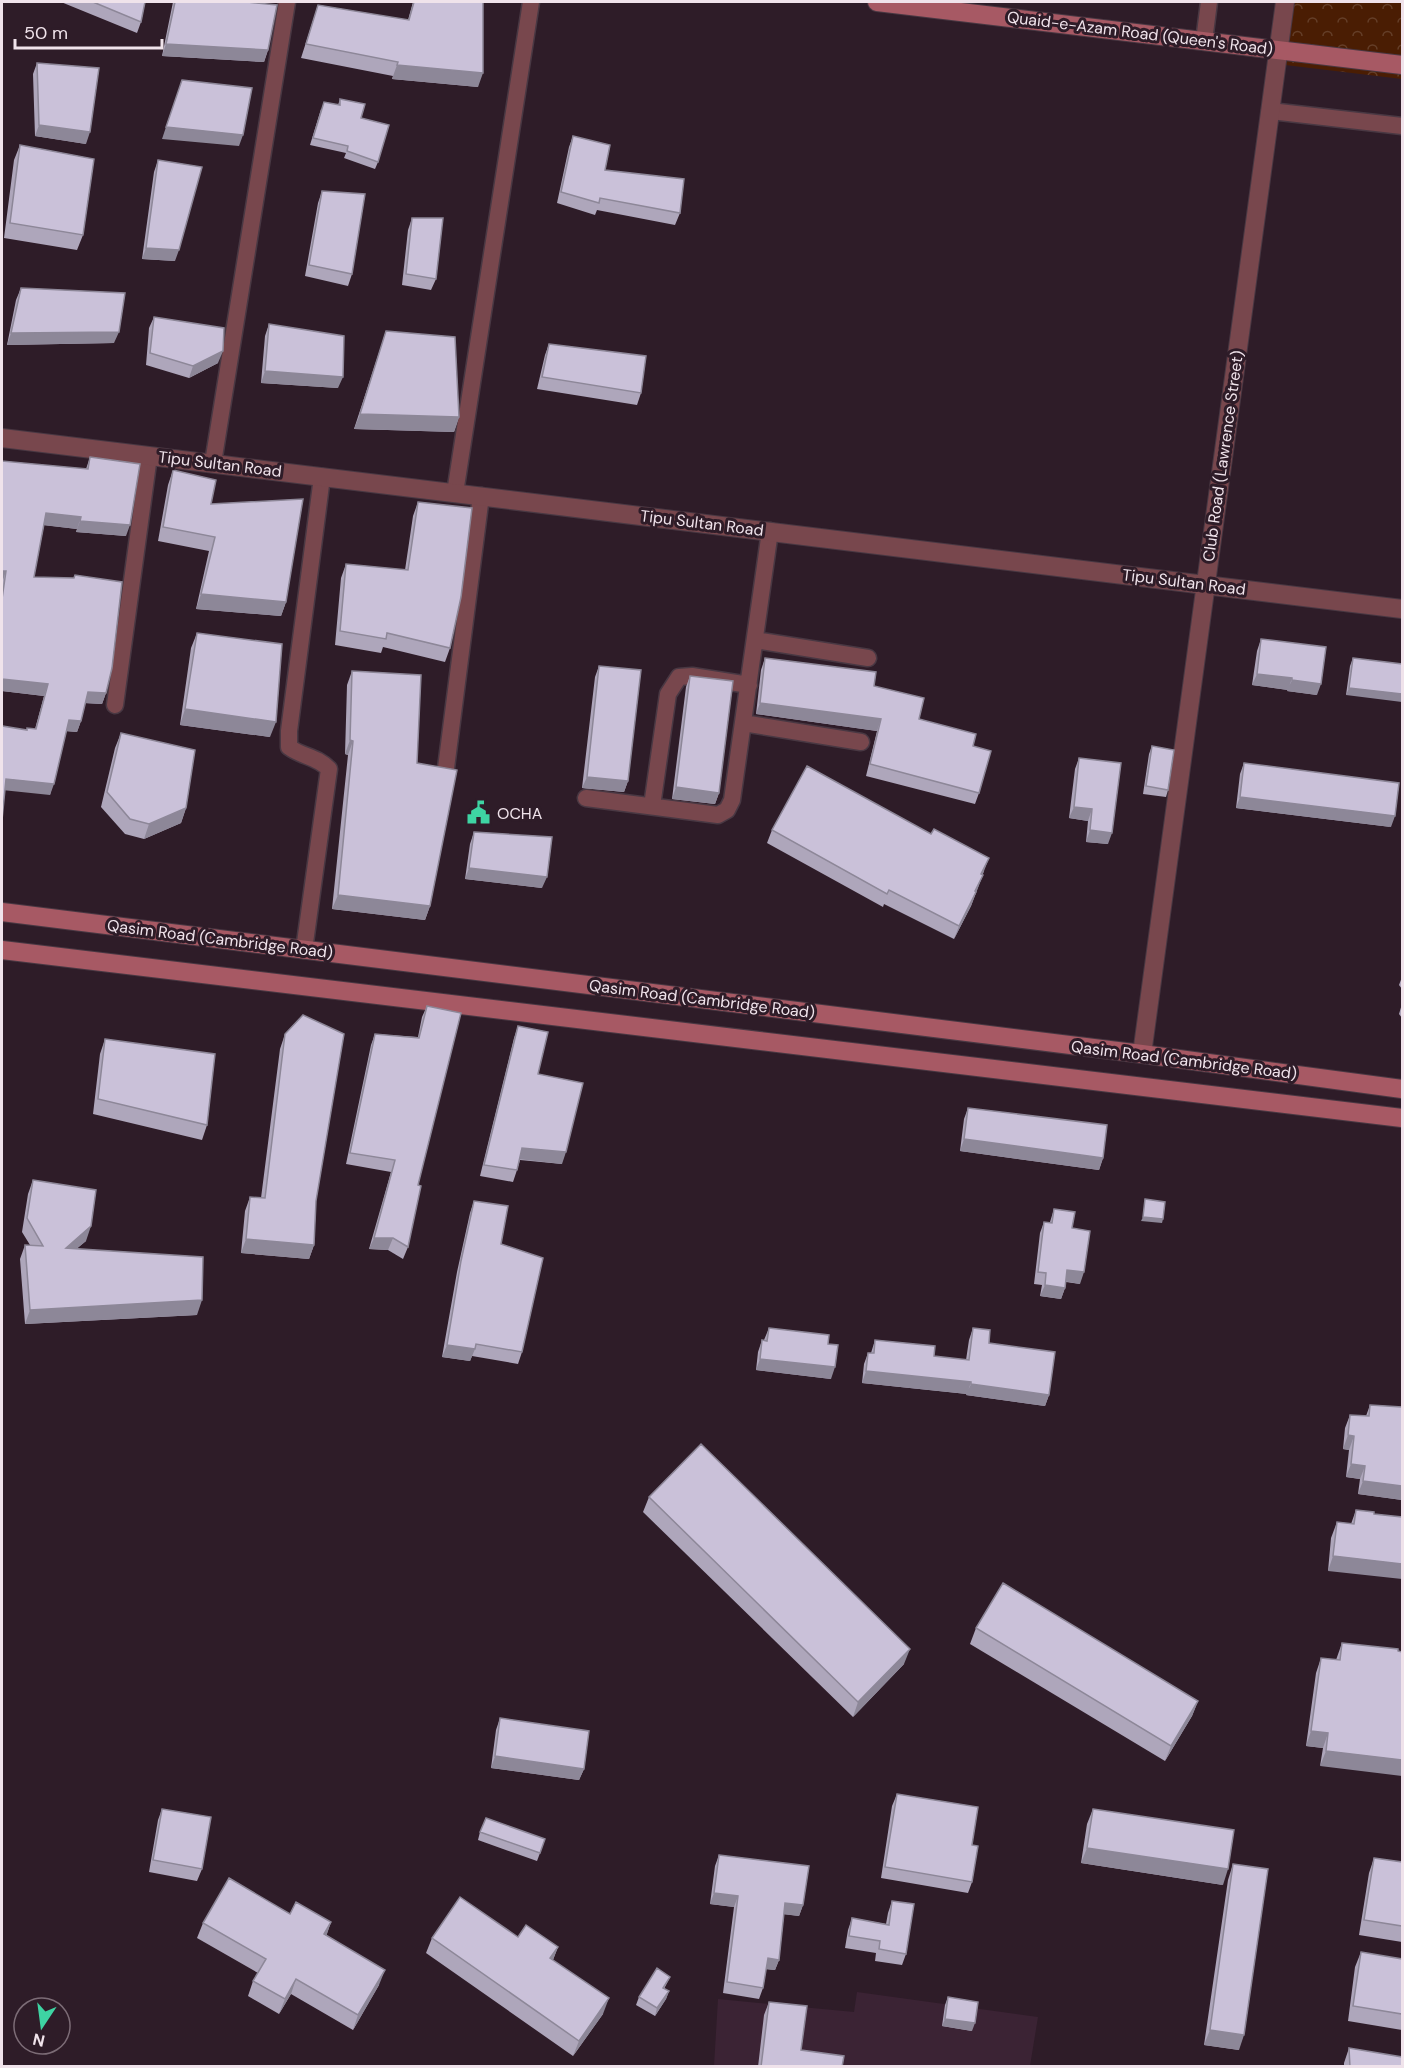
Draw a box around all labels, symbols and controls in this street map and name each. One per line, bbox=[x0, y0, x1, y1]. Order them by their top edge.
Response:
street label: Quaid-e-Azam Road (Queen's Road) bbox=[1006, 6, 1274, 60]
scale bar bbox=[15, 12, 162, 50]
text: 50 m bbox=[24, 21, 68, 45]
street label: Club Road (Lawrence Street) bbox=[1198, 349, 1248, 563]
street label: Tipu Sultan Road bbox=[157, 446, 283, 482]
street label: Tipu Sultan Road bbox=[639, 505, 765, 541]
street label: Tipu Sultan Road bbox=[1121, 564, 1247, 600]
public building icon: OCHA bbox=[466, 800, 492, 826]
place label: OCHA bbox=[497, 803, 543, 824]
street label: Qasim Road (Cambridge Road) bbox=[106, 915, 334, 963]
street label: Qasim Road (Cambridge Road) bbox=[588, 975, 816, 1023]
street label: Qasim Road (Cambridge Road) bbox=[1070, 1036, 1298, 1084]
north arrow bbox=[12, 1996, 72, 2056]
text: N bbox=[31, 2029, 47, 2052]

